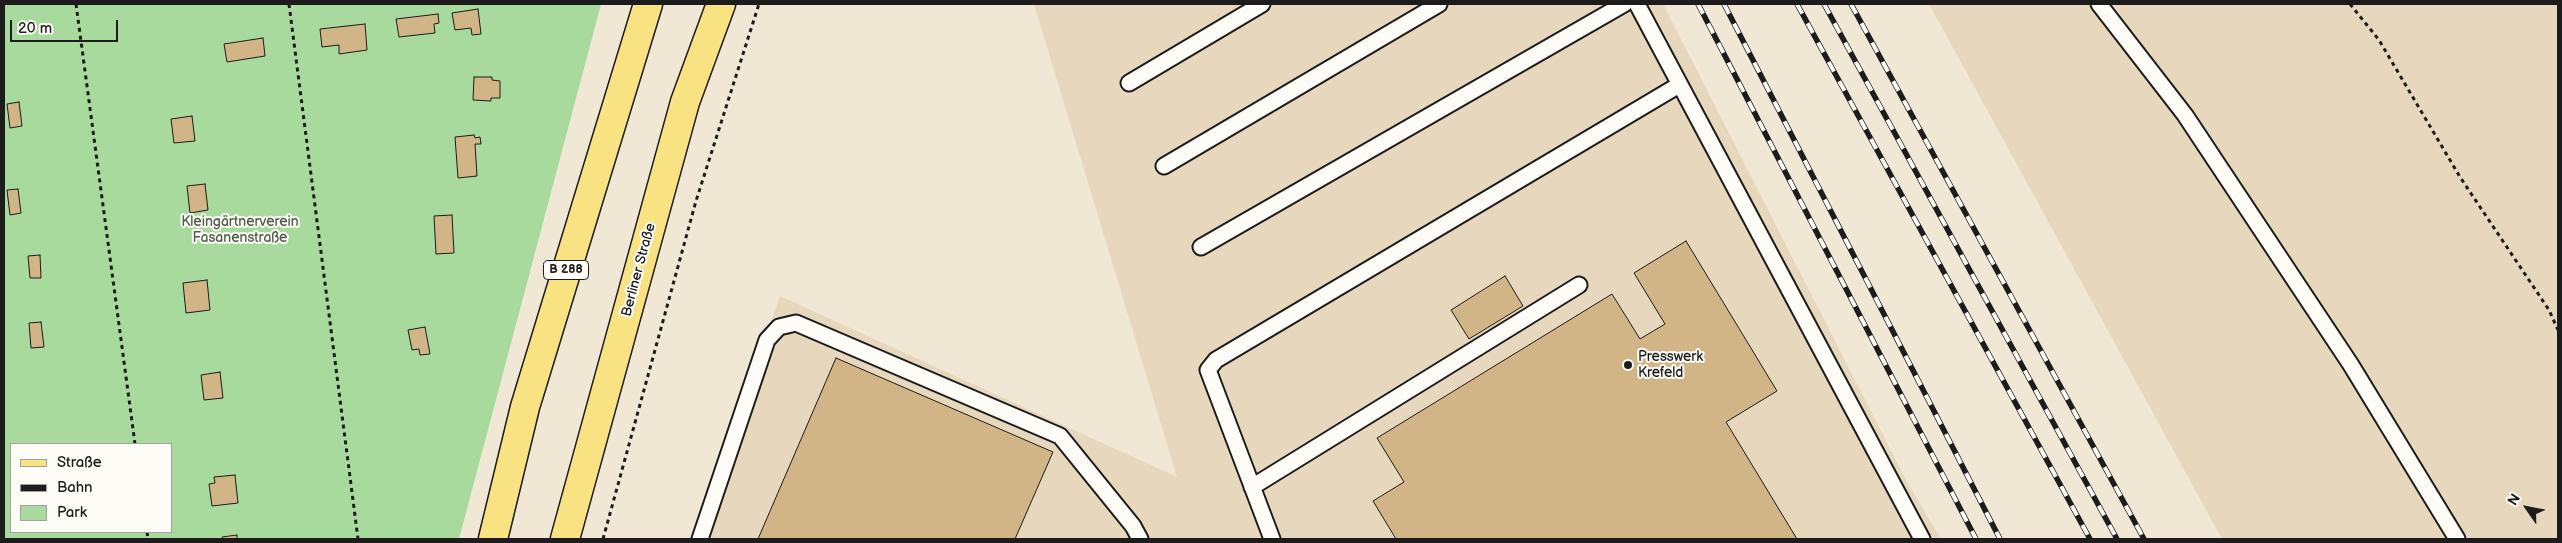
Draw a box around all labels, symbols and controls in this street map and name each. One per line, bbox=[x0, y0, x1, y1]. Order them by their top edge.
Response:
scale bar bbox=[12, 10, 120, 42]
text: 20 m bbox=[18, 19, 52, 38]
park label: Kleingärtnerverein Fasanenstraße bbox=[181, 214, 299, 246]
street label: Berliner Straße bbox=[618, 221, 660, 319]
road number: B 288 bbox=[544, 260, 588, 280]
place label: Presswerk Krefeld bbox=[1638, 349, 1703, 382]
marker: Presswerk Krefeld bbox=[1622, 359, 1634, 371]
legend bbox=[10, 443, 172, 533]
text: Straße bbox=[57, 453, 102, 472]
text: Bahn bbox=[57, 478, 93, 497]
north arrow bbox=[2502, 483, 2552, 533]
text: N bbox=[2504, 491, 2524, 509]
text: Park bbox=[57, 503, 87, 522]

